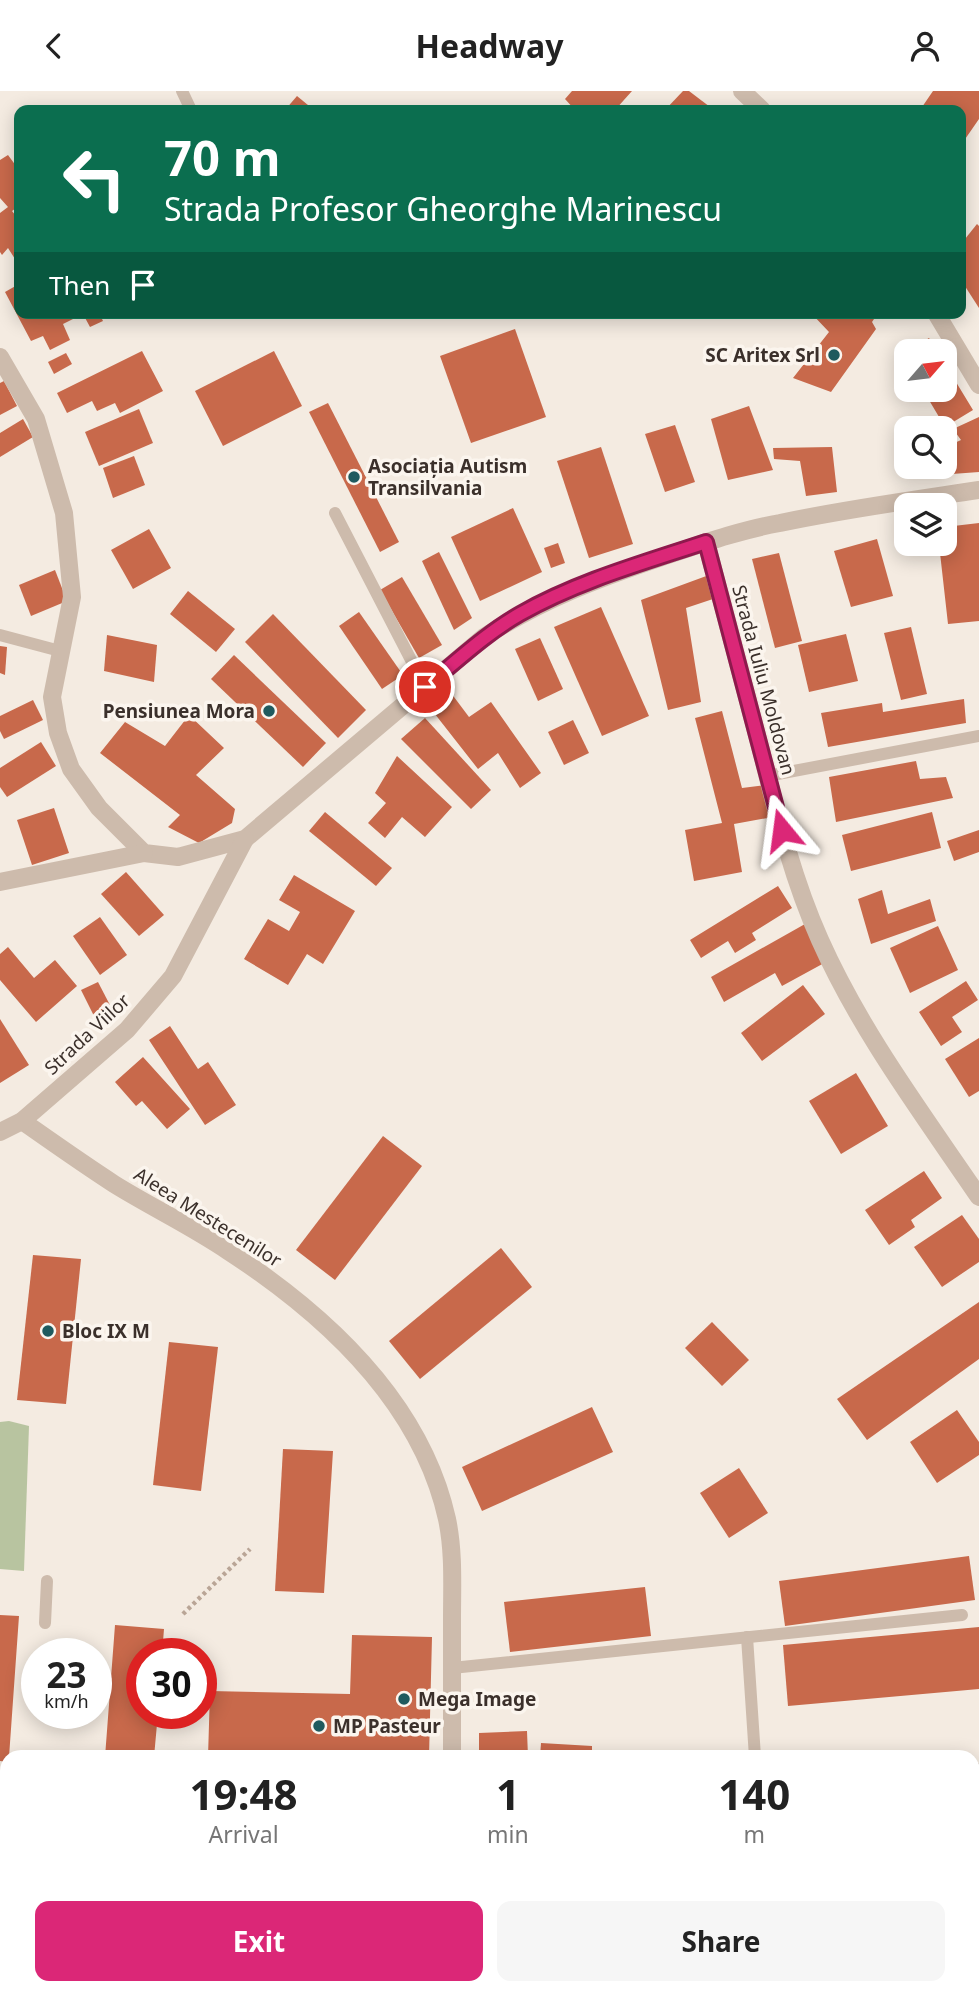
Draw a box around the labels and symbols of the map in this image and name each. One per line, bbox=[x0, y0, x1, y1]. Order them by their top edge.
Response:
north arrow bbox=[894, 339, 957, 403]
place label: SC Aritex Srl bbox=[705, 342, 820, 368]
marker: SC Aritex Srl bbox=[826, 347, 842, 363]
place label: Asociația Autism Transilvania bbox=[368, 453, 527, 501]
marker: Asociația Autism Transilvania bbox=[346, 469, 362, 485]
street label: Strada Iuliu Moldovan bbox=[726, 582, 802, 778]
pin bbox=[395, 657, 455, 717]
place label: Pensiunea Mora bbox=[103, 698, 255, 724]
marker: Pensiunea Mora bbox=[261, 703, 277, 719]
position arrow bbox=[745, 793, 819, 867]
street label: Strada Viilor bbox=[39, 988, 136, 1080]
street label: Aleea Mestecenilor bbox=[129, 1161, 287, 1273]
place label: Bloc IX M bbox=[62, 1318, 150, 1344]
marker: Bloc IX M bbox=[40, 1323, 56, 1339]
speed limit sign: 30 bbox=[126, 1638, 217, 1729]
place label: Mega Image bbox=[418, 1686, 536, 1712]
marker: Mega Image bbox=[396, 1691, 412, 1707]
place label: MP Pasteur bbox=[333, 1713, 441, 1739]
marker: MP Pasteur bbox=[311, 1718, 327, 1734]

